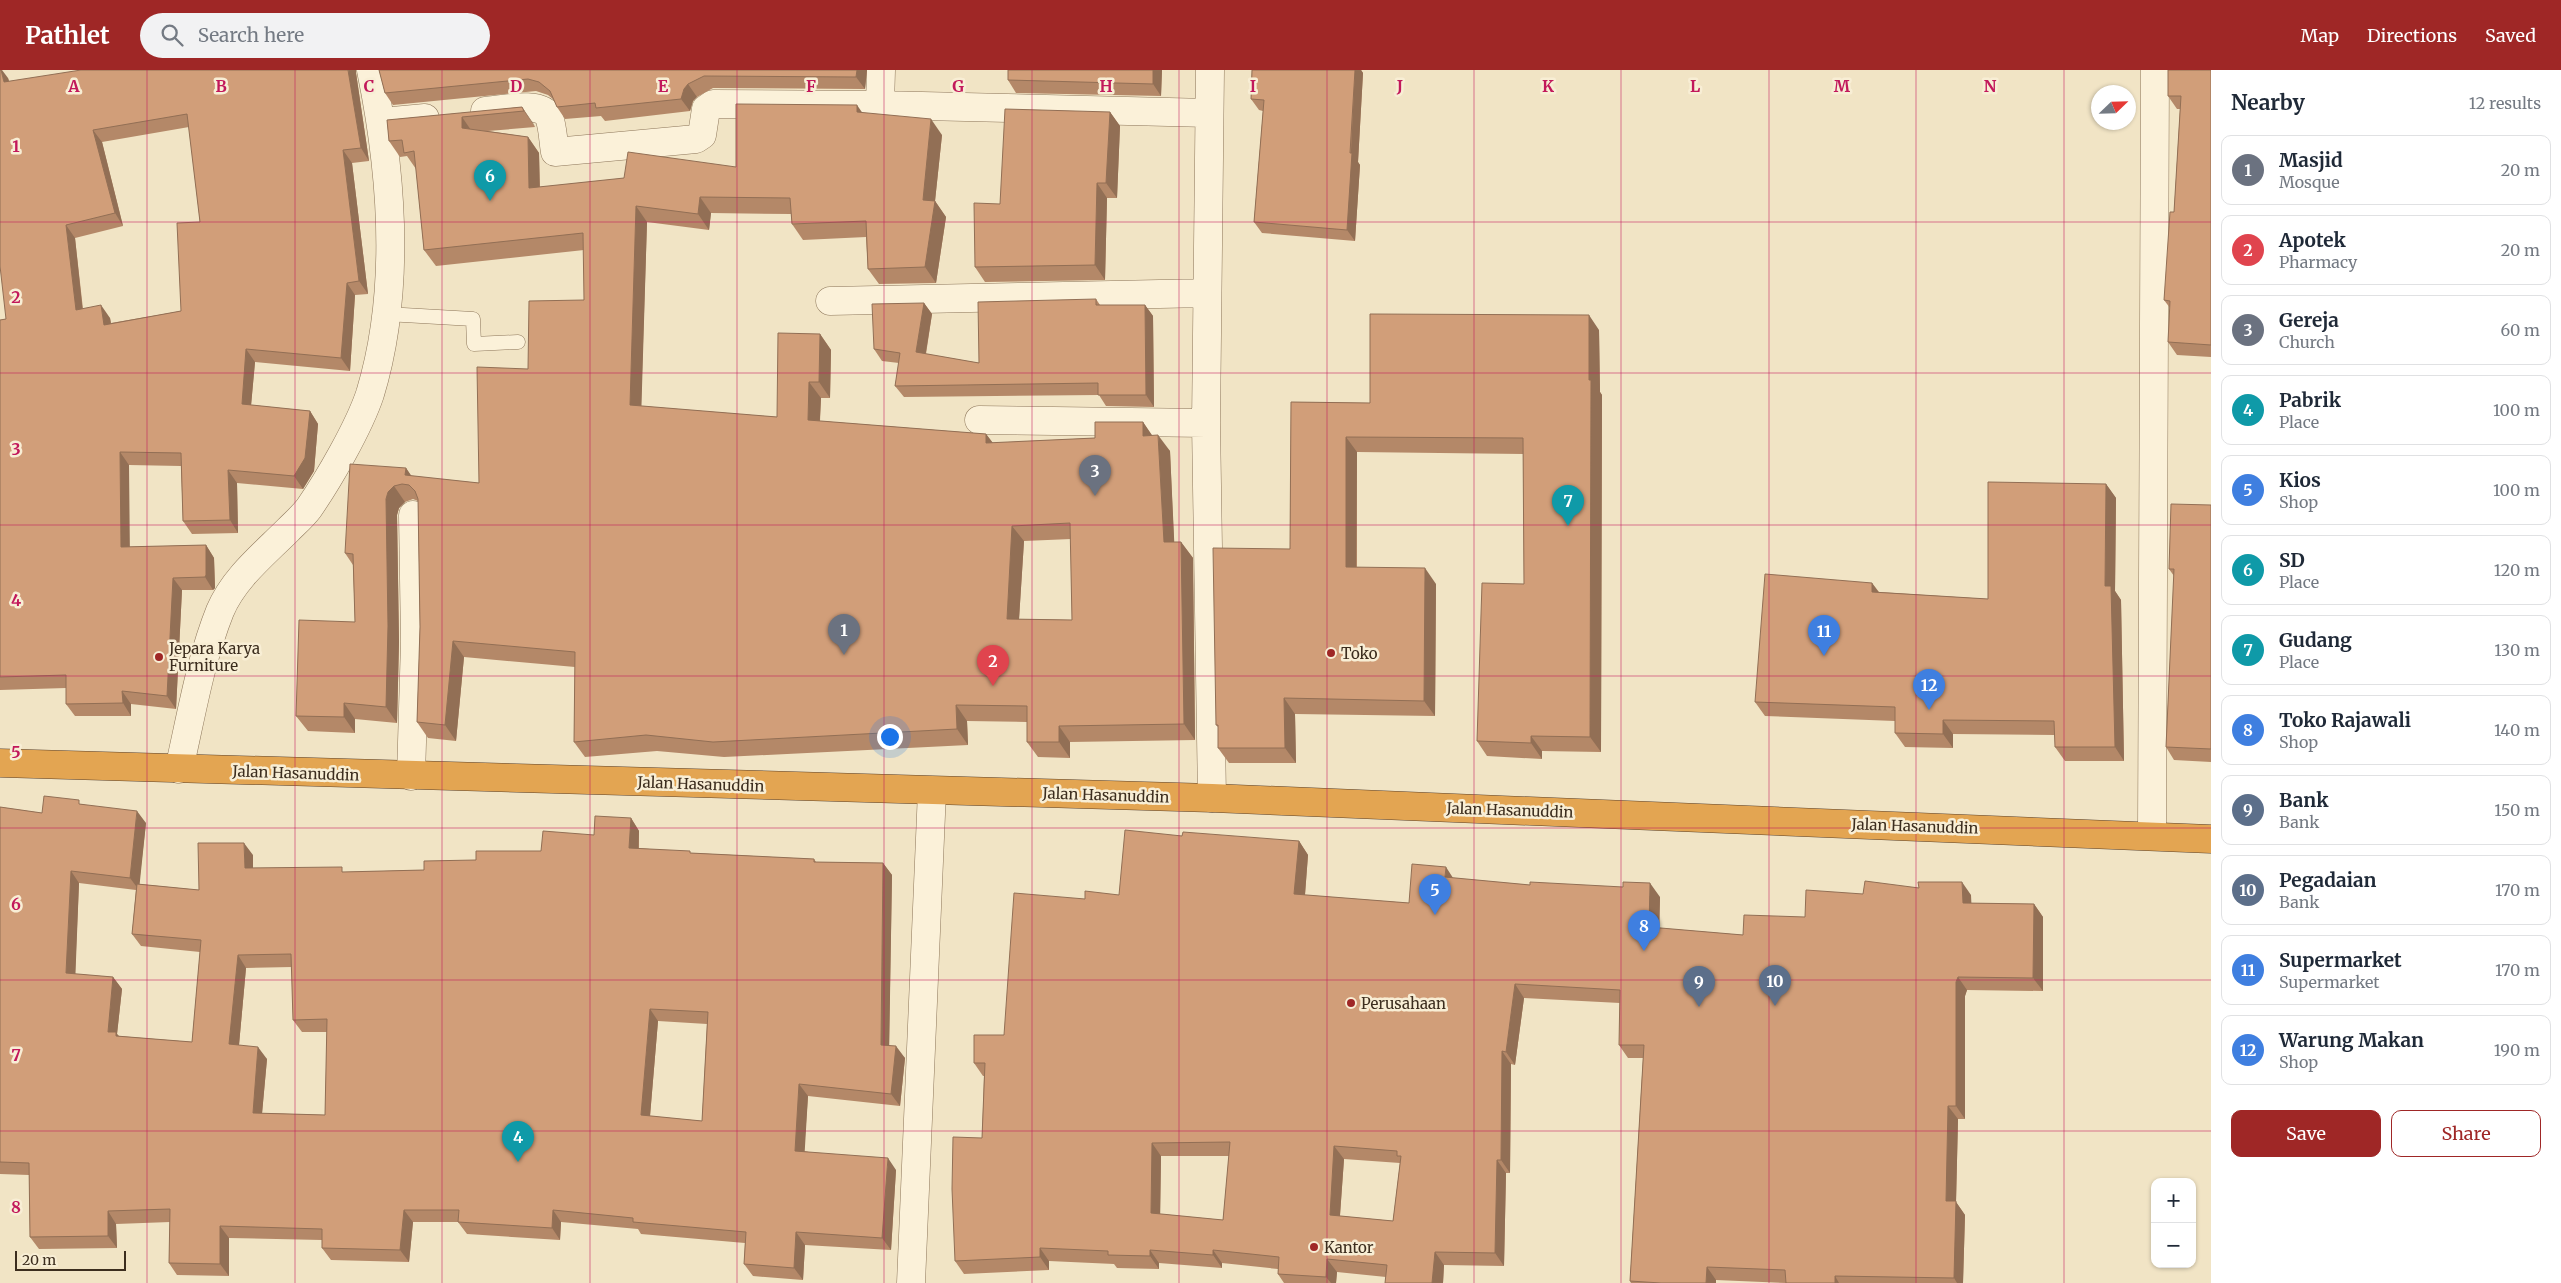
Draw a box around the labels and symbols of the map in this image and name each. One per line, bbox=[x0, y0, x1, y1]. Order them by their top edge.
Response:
text: A bbox=[67, 76, 80, 96]
text: B bbox=[215, 76, 227, 96]
text: C bbox=[364, 76, 374, 96]
text: D bbox=[510, 76, 522, 96]
text: E bbox=[658, 76, 669, 96]
text: F bbox=[806, 76, 816, 96]
text: G bbox=[952, 76, 964, 96]
text: H bbox=[1099, 76, 1113, 96]
text: I bbox=[1250, 76, 1256, 96]
text: J bbox=[1396, 76, 1403, 96]
text: K bbox=[1542, 76, 1554, 96]
text: L bbox=[1690, 76, 1700, 96]
text: M bbox=[1834, 76, 1851, 96]
text: N bbox=[1984, 76, 1997, 96]
north arrow bbox=[2091, 85, 2136, 130]
text: 1 bbox=[12, 136, 20, 156]
pin: 6 bbox=[474, 160, 506, 201]
text: 2 bbox=[11, 287, 21, 307]
text: 3 bbox=[11, 439, 21, 459]
pin: 3 bbox=[1079, 455, 1111, 496]
pin: 7 bbox=[1552, 485, 1584, 526]
text: 4 bbox=[11, 590, 21, 610]
pin: 1 bbox=[828, 614, 860, 655]
pin: 11 bbox=[1808, 615, 1840, 656]
place label: Jepara Karya Furniture bbox=[168, 639, 260, 675]
place label: Toko bbox=[1341, 644, 1378, 663]
pin: 2 bbox=[977, 645, 1009, 686]
marker: Toko bbox=[1325, 647, 1337, 659]
marker: Jepara Karya Furniture bbox=[153, 651, 165, 663]
pin: 12 bbox=[1913, 669, 1945, 710]
your location bbox=[877, 724, 903, 750]
text: 5 bbox=[11, 742, 21, 762]
street label: Jalan Hasanuddin bbox=[231, 761, 360, 785]
street label: Jalan Hasanuddin bbox=[636, 772, 765, 796]
street label: Jalan Hasanuddin bbox=[1041, 783, 1170, 807]
street label: Jalan Hasanuddin bbox=[1445, 798, 1574, 822]
street label: Jalan Hasanuddin bbox=[1850, 814, 1979, 838]
pin: 5 bbox=[1419, 874, 1451, 915]
text: 6 bbox=[11, 894, 21, 914]
pin: 8 bbox=[1628, 910, 1660, 951]
pin: 10 bbox=[1759, 965, 1791, 1006]
pin: 9 bbox=[1683, 966, 1715, 1007]
place label: Perusahaan bbox=[1361, 994, 1446, 1013]
marker: Perusahaan bbox=[1345, 997, 1357, 1009]
text: 7 bbox=[11, 1045, 21, 1065]
pin: 4 bbox=[502, 1121, 534, 1162]
text: 8 bbox=[11, 1197, 21, 1217]
place label: Kantor bbox=[1324, 1238, 1374, 1257]
marker: Kantor bbox=[1308, 1241, 1320, 1253]
scale bar bbox=[15, 1248, 126, 1271]

